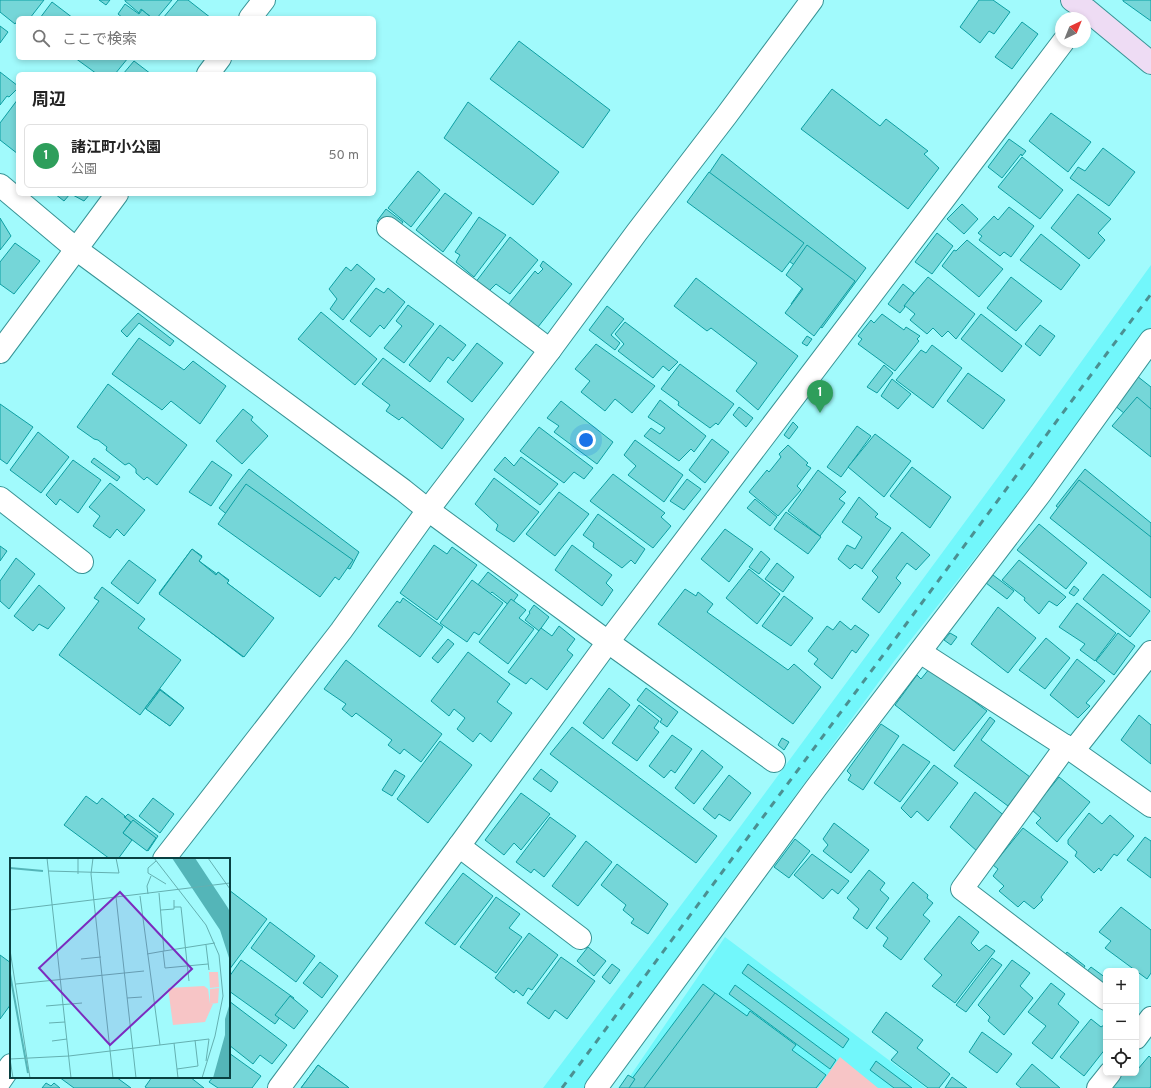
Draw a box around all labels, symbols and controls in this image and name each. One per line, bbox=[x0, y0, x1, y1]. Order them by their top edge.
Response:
north arrow bbox=[1055, 12, 1091, 48]
search box bbox=[16, 16, 376, 60]
icon: search bbox=[30, 27, 52, 49]
text: ここで検索 bbox=[62, 31, 137, 50]
text: 周辺 bbox=[32, 90, 66, 112]
text: 諸江町小公園 bbox=[71, 139, 161, 158]
text: 1 bbox=[43, 148, 49, 164]
text: 50 m bbox=[329, 148, 359, 164]
text: 公園 bbox=[71, 162, 97, 178]
pin: 1 bbox=[807, 380, 833, 413]
your location bbox=[576, 430, 596, 450]
inset map bbox=[10, 858, 230, 1078]
map controls bbox=[1103, 968, 1139, 1076]
button: + bbox=[1103, 968, 1139, 1004]
button: − bbox=[1103, 1004, 1139, 1040]
button: locate bbox=[1103, 1040, 1139, 1076]

